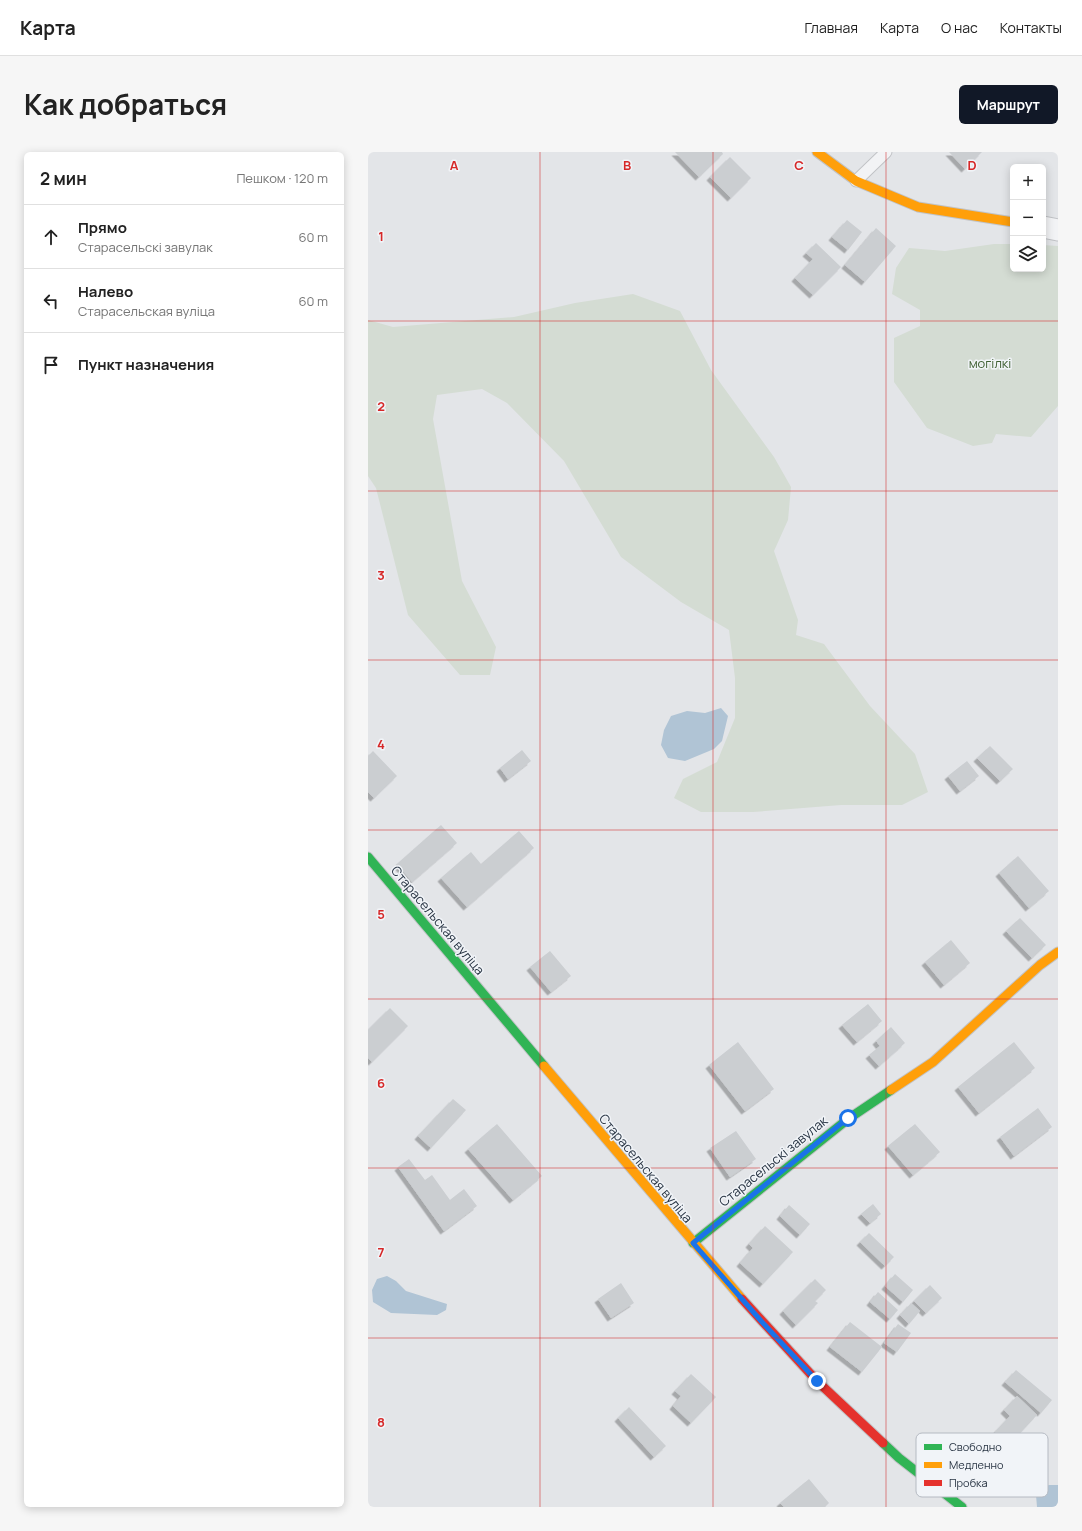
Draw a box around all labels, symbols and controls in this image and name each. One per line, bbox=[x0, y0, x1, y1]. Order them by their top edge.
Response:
text: Карта bbox=[20, 15, 76, 41]
text: Главная bbox=[805, 18, 858, 37]
text: Карта bbox=[880, 18, 919, 37]
text: О нас bbox=[941, 18, 978, 37]
text: Контакты bbox=[1000, 18, 1062, 37]
text: Как добраться bbox=[24, 85, 227, 123]
button: Маршрут bbox=[959, 85, 1058, 124]
text: A bbox=[450, 156, 459, 174]
text: B bbox=[623, 156, 631, 174]
text: C bbox=[794, 156, 804, 174]
text: D bbox=[967, 156, 977, 174]
map controls bbox=[1010, 164, 1046, 272]
button: + bbox=[1010, 164, 1046, 200]
text: 2 мин bbox=[40, 167, 87, 190]
text: Пешком · 120 m bbox=[236, 169, 328, 187]
button: − bbox=[1010, 200, 1046, 236]
text: Прямо bbox=[78, 217, 127, 238]
icon: ahead bbox=[40, 226, 62, 248]
text: 1 bbox=[378, 227, 384, 245]
text: 60 m bbox=[298, 228, 328, 246]
button: layers bbox=[1010, 236, 1046, 272]
text: Старасельскі завулак bbox=[78, 238, 213, 256]
text: Налево bbox=[78, 281, 133, 302]
icon: left bbox=[40, 290, 62, 312]
text: 60 m bbox=[298, 292, 328, 310]
text: Старасельская вуліца bbox=[78, 302, 215, 320]
icon: arrive bbox=[40, 354, 62, 376]
text: Пункт назначения bbox=[78, 354, 214, 375]
park label: могілкі bbox=[969, 354, 1011, 372]
text: 2 bbox=[377, 397, 385, 415]
text: 3 bbox=[377, 566, 385, 584]
text: 4 bbox=[377, 735, 385, 753]
street label: Старасельская вуліца bbox=[387, 862, 489, 978]
text: 5 bbox=[377, 905, 385, 923]
text: 6 bbox=[377, 1074, 385, 1092]
route start bbox=[839, 1109, 857, 1127]
street label: Старасельская вуліца bbox=[595, 1110, 697, 1226]
street label: Старасельскі завулак bbox=[715, 1111, 831, 1210]
text: 7 bbox=[378, 1243, 385, 1261]
route end bbox=[808, 1372, 826, 1390]
text: 8 bbox=[377, 1413, 385, 1431]
legend bbox=[916, 1433, 1048, 1497]
text: Свободно bbox=[949, 1439, 1002, 1454]
text: Медленно bbox=[949, 1457, 1004, 1472]
text: Пробка bbox=[949, 1475, 988, 1490]

